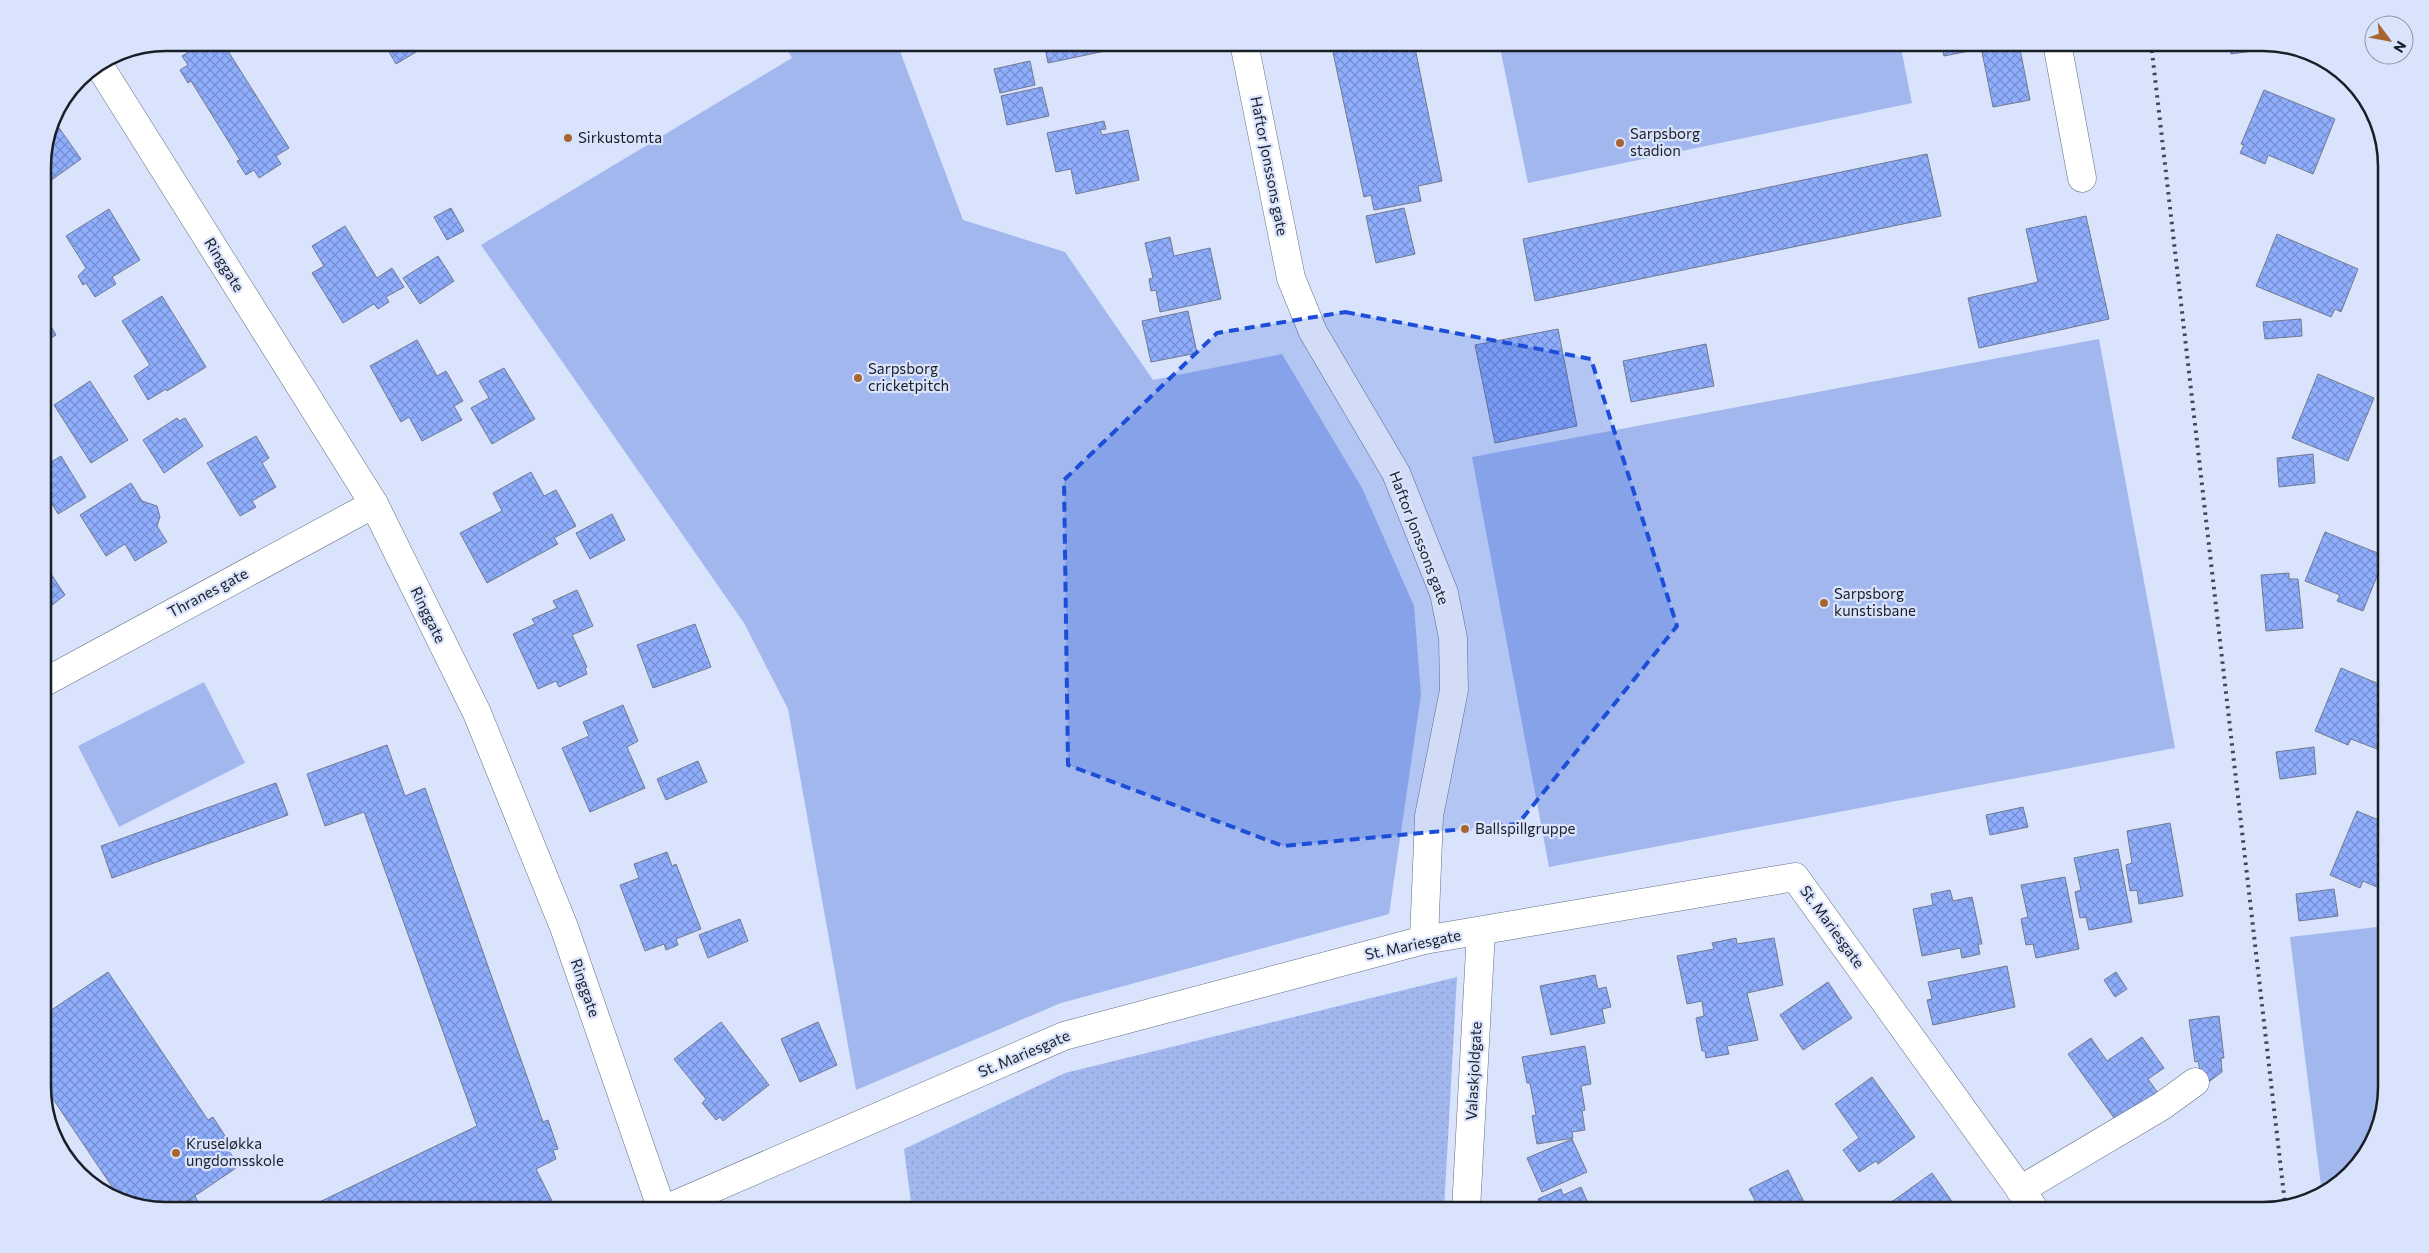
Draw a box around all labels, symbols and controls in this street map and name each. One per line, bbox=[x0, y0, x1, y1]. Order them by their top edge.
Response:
north arrow bbox=[2364, 15, 2414, 65]
text: N bbox=[2390, 38, 2410, 56]
street label: Haftor Jonssons gate bbox=[1248, 95, 1292, 237]
place label: Sarpsborg stadion bbox=[1630, 124, 1700, 159]
place label: Sirkustomta bbox=[578, 128, 662, 146]
marker: Sirkustomta bbox=[562, 132, 574, 144]
marker: Sarpsborg stadion bbox=[1614, 137, 1626, 149]
street label: Ringgate bbox=[201, 234, 249, 295]
place label: Sarpsborg cricketpitch bbox=[868, 359, 949, 394]
marker: Sarpsborg cricketpitch bbox=[852, 372, 864, 384]
street label: Haftor Jonssons gate bbox=[1386, 468, 1454, 607]
street label: Thranes gate bbox=[164, 563, 251, 621]
street label: Ringgate bbox=[408, 583, 450, 646]
place label: Sarpsborg kunstisbane bbox=[1834, 584, 1916, 619]
marker: Sarpsborg kunstisbane bbox=[1818, 597, 1830, 609]
place label: Ballspillgruppe bbox=[1475, 819, 1576, 837]
marker: Ballspillgruppe bbox=[1459, 823, 1471, 835]
street label: St. Mariesgate bbox=[1797, 882, 1869, 971]
street label: St. Mariesgate bbox=[1363, 925, 1463, 963]
street label: Ringgate bbox=[568, 956, 604, 1019]
street label: Valaskjoldgate bbox=[1461, 1021, 1485, 1121]
street label: St. Mariesgate bbox=[975, 1026, 1072, 1080]
place label: Kruseløkka ungdomsskole bbox=[186, 1134, 284, 1169]
marker: Kruseløkka ungdomsskole bbox=[170, 1147, 182, 1159]

